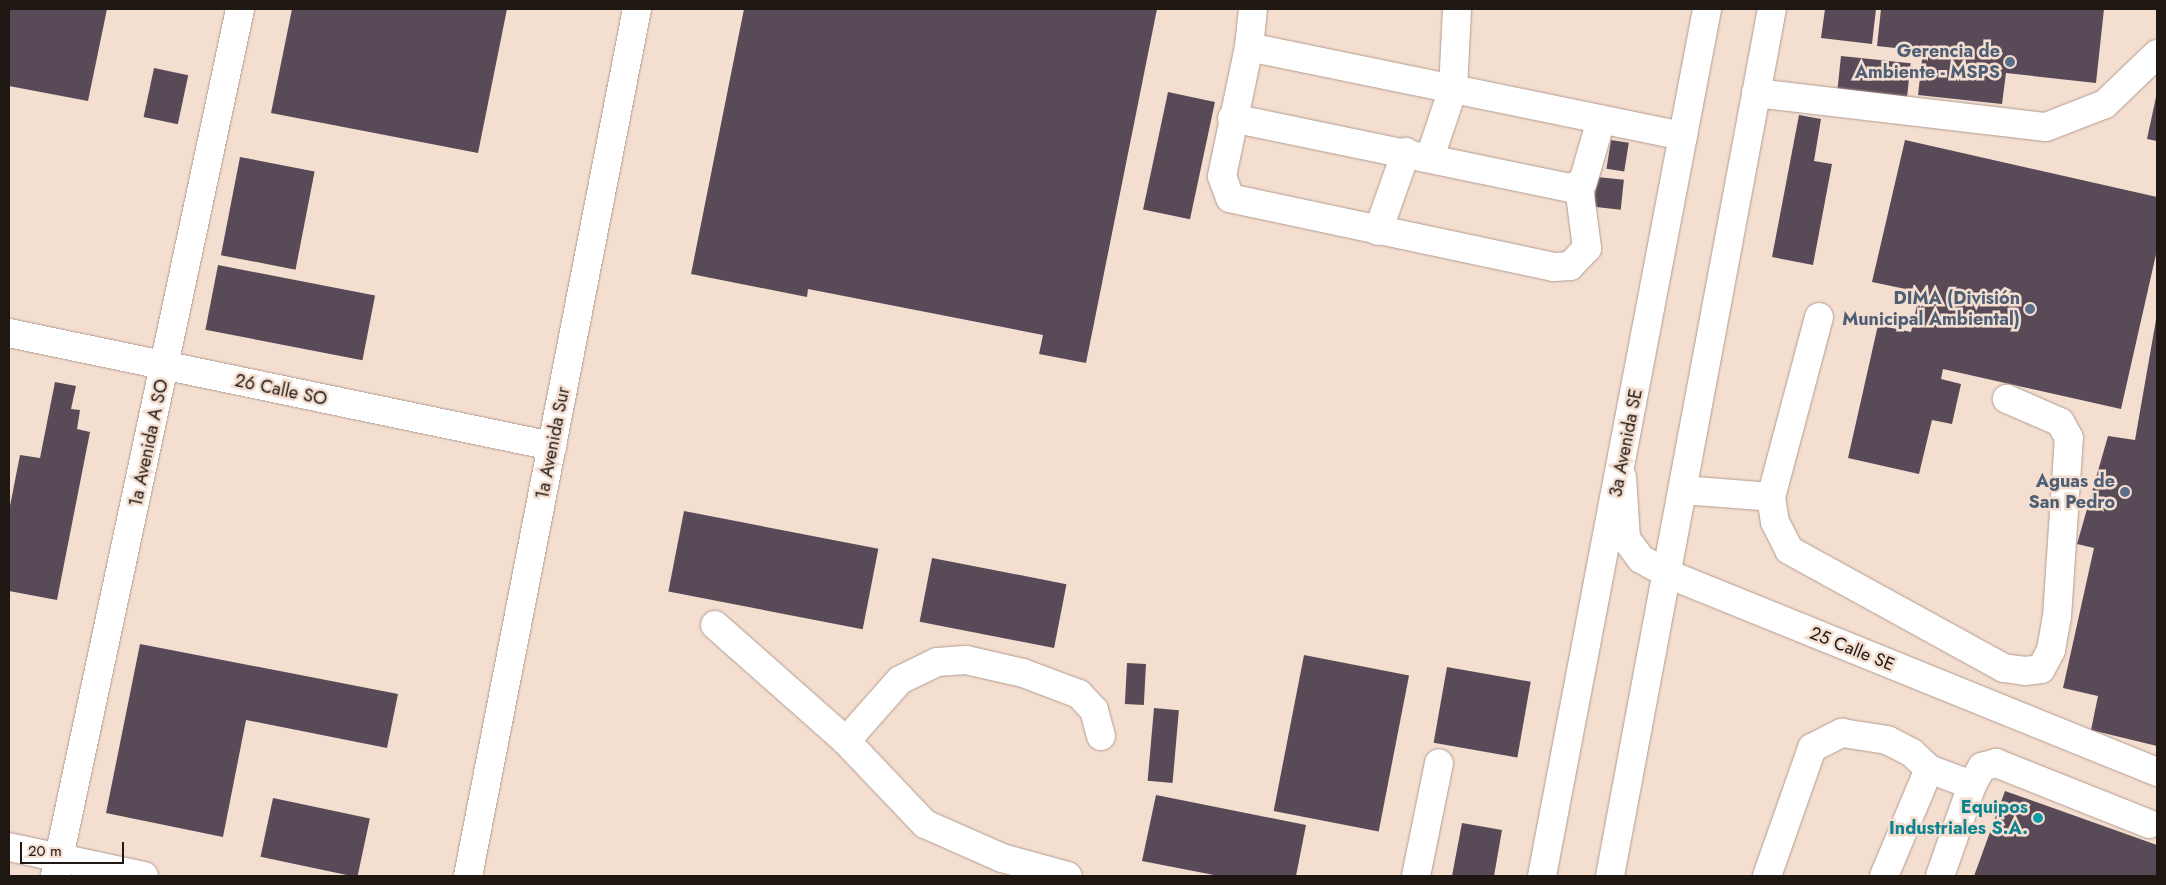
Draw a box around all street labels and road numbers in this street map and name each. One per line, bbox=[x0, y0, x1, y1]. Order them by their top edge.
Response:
street label: 26 Calle SO bbox=[233, 370, 329, 410]
street label: 1a Avenida A SO bbox=[125, 377, 173, 509]
street label: 1a Avenida Sur bbox=[532, 385, 574, 501]
street label: 3a Avenida SE bbox=[1605, 387, 1647, 499]
street label: 25 Calle SE bbox=[1806, 622, 1898, 676]

